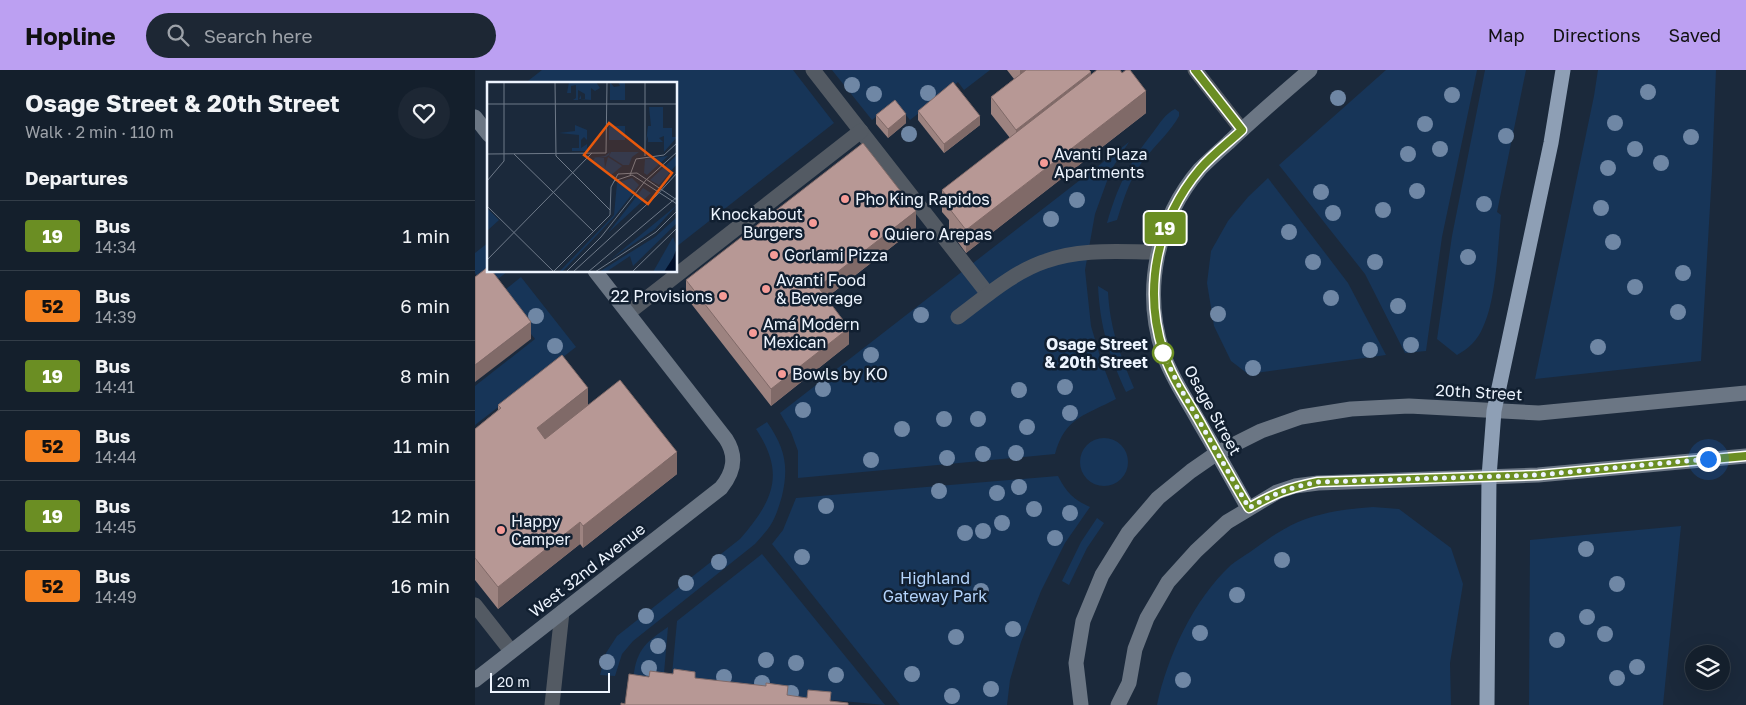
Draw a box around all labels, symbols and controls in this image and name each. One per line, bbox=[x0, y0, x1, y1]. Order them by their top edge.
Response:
search box bbox=[146, 13, 496, 58]
text: Hopline bbox=[25, 21, 116, 50]
icon: search bbox=[164, 21, 192, 49]
text: Search here bbox=[204, 24, 313, 47]
text: Map bbox=[1488, 24, 1524, 46]
text: Directions bbox=[1552, 24, 1640, 46]
text: Saved bbox=[1668, 24, 1721, 46]
inset map bbox=[487, 82, 677, 272]
button: heart bbox=[398, 87, 450, 139]
text: Osage Street & 20th Street bbox=[25, 88, 340, 117]
text: Walk · 2 min · 110 m bbox=[25, 122, 174, 142]
place label: Avanti Plaza Apartments bbox=[1054, 144, 1148, 182]
marker: Avanti Plaza Apartments bbox=[1038, 157, 1050, 169]
text: Departures bbox=[25, 166, 128, 189]
place label: Pho King Rapidos bbox=[855, 189, 990, 209]
marker: Pho King Rapidos bbox=[839, 193, 851, 205]
place label: Knockabout Burgers bbox=[710, 204, 803, 242]
line badge: 19 bbox=[1143, 212, 1187, 244]
text: Bus bbox=[95, 214, 130, 237]
marker: Knockabout Burgers bbox=[807, 217, 819, 229]
text: 19 bbox=[1155, 217, 1175, 239]
text: 1 min bbox=[402, 224, 450, 247]
place label: Quiero Arepas bbox=[884, 224, 992, 244]
text: 19 bbox=[42, 225, 63, 247]
marker: Quiero Arepas bbox=[868, 228, 880, 240]
text: 14:34 bbox=[95, 237, 136, 257]
place label: Gorlami Pizza bbox=[784, 245, 888, 265]
marker: Gorlami Pizza bbox=[768, 249, 780, 261]
place label: Avanti Food & Beverage bbox=[776, 270, 866, 308]
marker: Avanti Food & Beverage bbox=[760, 283, 772, 295]
text: Bus bbox=[95, 284, 130, 307]
place label: 22 Provisions bbox=[611, 286, 713, 306]
marker: 22 Provisions bbox=[717, 290, 729, 302]
text: 6 min bbox=[400, 294, 450, 317]
text: 52 bbox=[42, 295, 63, 317]
text: 14:39 bbox=[95, 307, 136, 327]
place label: Amá Modern Mexican bbox=[763, 314, 859, 352]
marker: Amá Modern Mexican bbox=[747, 327, 759, 339]
place label: Osage Street & 20th Street bbox=[1044, 334, 1148, 372]
marker: Osage Street & 20th Street bbox=[1152, 342, 1174, 364]
text: Bus bbox=[95, 354, 130, 377]
street label: Osage Street bbox=[1180, 361, 1246, 459]
text: 8 min bbox=[400, 364, 450, 387]
place label: Bowls by KO bbox=[792, 364, 888, 384]
text: 19 bbox=[42, 365, 63, 387]
marker: Bowls by KO bbox=[776, 368, 788, 380]
text: 14:41 bbox=[95, 377, 135, 397]
street label: 20th Street bbox=[1435, 380, 1523, 404]
text: Bus bbox=[95, 424, 130, 447]
text: 11 min bbox=[393, 434, 450, 457]
text: 52 bbox=[42, 435, 63, 457]
text: 14:44 bbox=[95, 447, 137, 467]
your location bbox=[1696, 447, 1721, 472]
text: Bus bbox=[95, 494, 130, 517]
text: 12 min bbox=[391, 504, 450, 527]
text: 19 bbox=[42, 505, 63, 527]
place label: Happy Camper bbox=[511, 511, 570, 549]
text: 14:45 bbox=[95, 517, 136, 537]
street label: West 32nd Avenue bbox=[525, 519, 649, 621]
marker: Happy Camper bbox=[495, 524, 507, 536]
text: Bus bbox=[95, 564, 130, 587]
park label: Highland Gateway Park bbox=[883, 568, 987, 606]
text: 16 min bbox=[391, 574, 450, 597]
text: 52 bbox=[42, 575, 63, 597]
text: 14:49 bbox=[95, 587, 137, 607]
map controls bbox=[1685, 645, 1730, 690]
button: layers bbox=[1685, 645, 1730, 690]
scale bar bbox=[490, 670, 610, 693]
text: 20 m bbox=[497, 673, 530, 690]

